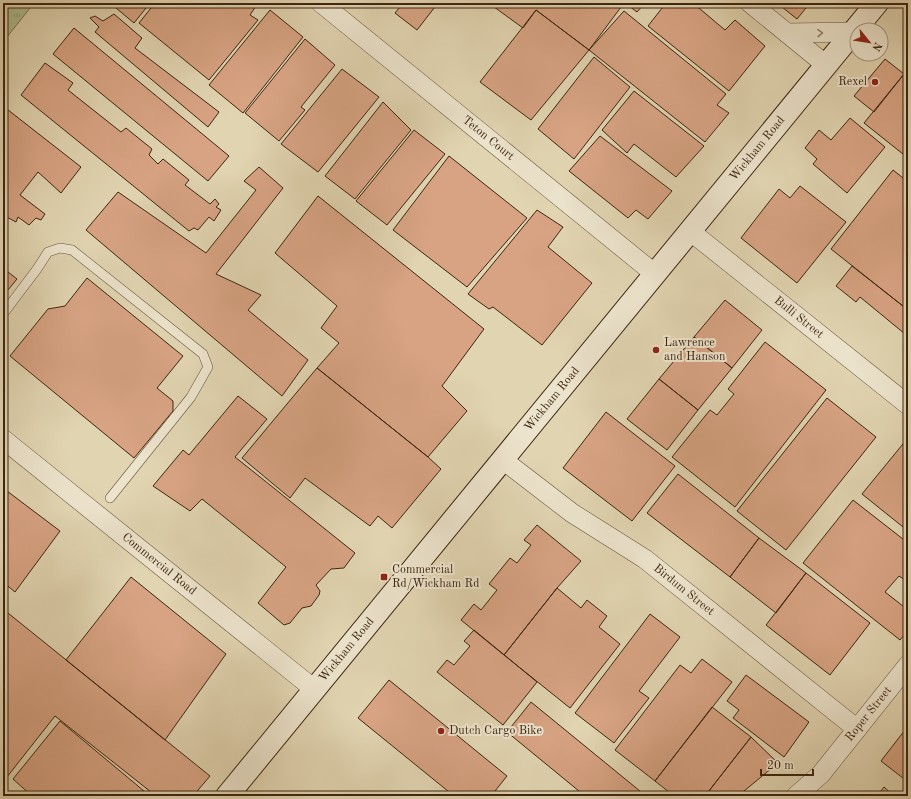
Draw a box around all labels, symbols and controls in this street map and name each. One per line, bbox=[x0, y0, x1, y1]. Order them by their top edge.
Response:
north arrow bbox=[849, 22, 889, 62]
one-way arrow bbox=[817, 28, 823, 37]
text: N bbox=[869, 40, 883, 53]
place label: Rexel bbox=[838, 76, 867, 88]
marker: Rexel bbox=[870, 77, 880, 87]
street label: Teton Court bbox=[460, 114, 516, 163]
street label: Wickham Road bbox=[728, 114, 787, 183]
street label: Bulli Street bbox=[772, 294, 826, 341]
place label: Lawrence and Hanson bbox=[664, 337, 726, 363]
marker: Lawrence and Hanson bbox=[651, 345, 661, 355]
street label: Wickham Road bbox=[522, 365, 582, 434]
street label: Commercial Road bbox=[120, 531, 198, 598]
street label: Birdum Street bbox=[651, 562, 716, 618]
place label: Commercial Rd/Wickham Rd bbox=[392, 564, 479, 590]
marker: Commercial Rd/Wickham Rd bbox=[379, 572, 389, 582]
street label: Wickham Road bbox=[317, 615, 377, 684]
street label: Roper Street bbox=[843, 684, 894, 744]
place label: Dutch Cargo Bike bbox=[449, 725, 543, 737]
marker: Dutch Cargo Bike bbox=[436, 726, 446, 736]
scale bar bbox=[761, 751, 813, 777]
text: 20 m bbox=[767, 760, 794, 772]

